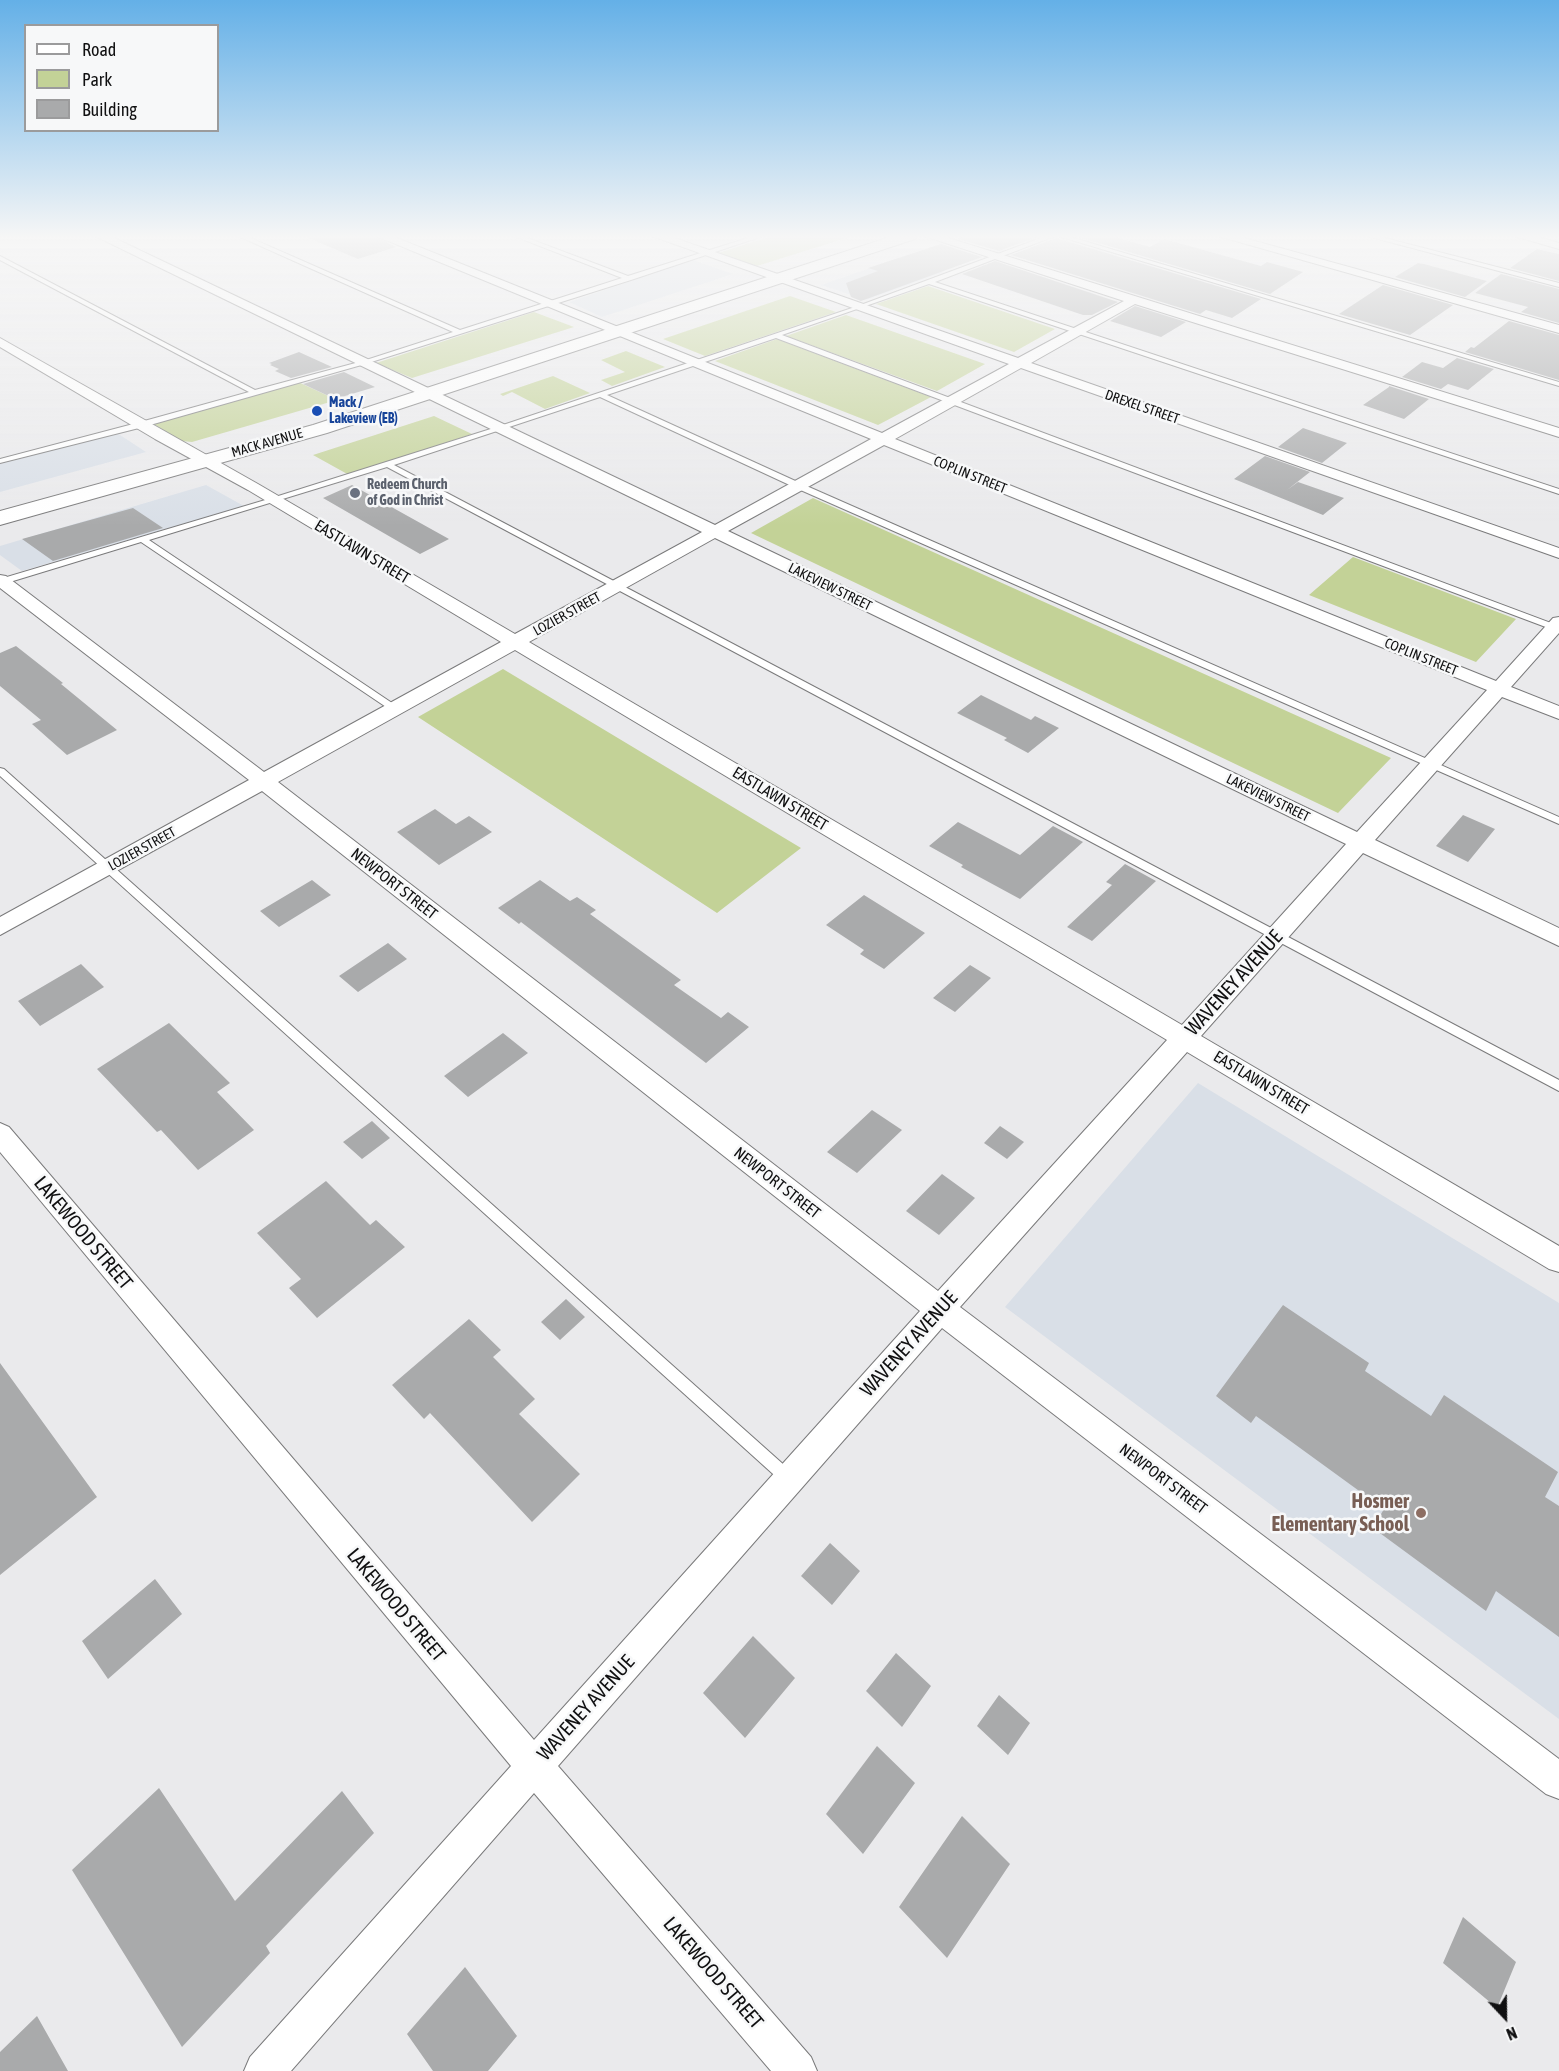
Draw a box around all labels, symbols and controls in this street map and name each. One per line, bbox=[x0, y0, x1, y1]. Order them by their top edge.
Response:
legend bbox=[24, 24, 219, 132]
text: Road bbox=[82, 39, 116, 60]
text: Park bbox=[82, 69, 112, 90]
text: Building bbox=[82, 99, 137, 120]
street label: DREXEL STREET bbox=[1103, 386, 1181, 428]
place label: Mack / Lakeview (EB) bbox=[329, 395, 398, 428]
marker: Mack / Lakeview (EB) bbox=[310, 404, 324, 418]
street label: MACK AVENUE bbox=[229, 425, 305, 461]
street label: COPLIN STREET bbox=[931, 453, 1009, 497]
place label: Redeem Church of God in Christ bbox=[367, 477, 448, 509]
marker: Redeem Church of God in Christ bbox=[348, 486, 362, 500]
street label: EASTLAWN STREET bbox=[311, 516, 413, 588]
street label: LAKEVIEW STREET bbox=[786, 560, 874, 614]
street label: LOZIER STREET bbox=[530, 589, 604, 639]
street label: COPLIN STREET bbox=[1382, 635, 1460, 679]
street label: EASTLAWN STREET bbox=[729, 763, 831, 835]
street label: LAKEVIEW STREET bbox=[1224, 771, 1312, 825]
street label: LOZIER STREET bbox=[105, 824, 179, 874]
street label: NEWPORT STREET bbox=[347, 844, 441, 924]
street label: WAVENEY AVENUE bbox=[1180, 925, 1288, 1041]
street label: EASTLAWN STREET bbox=[1210, 1047, 1312, 1119]
street label: NEWPORT STREET bbox=[730, 1143, 824, 1223]
street label: LAKEWOOD STREET bbox=[29, 1171, 137, 1295]
street label: WAVENEY AVENUE bbox=[855, 1286, 963, 1402]
street label: NEWPORT STREET bbox=[1115, 1440, 1211, 1518]
place label: Hosmer Elementary School bbox=[1272, 1490, 1409, 1537]
marker: Hosmer Elementary School bbox=[1414, 1506, 1428, 1520]
street label: LAKEWOOD STREET bbox=[342, 1543, 450, 1667]
street label: WAVENEY AVENUE bbox=[532, 1650, 640, 1766]
street label: LAKEWOOD STREET bbox=[658, 1912, 768, 2034]
north arrow bbox=[1475, 1987, 1535, 2047]
text: N bbox=[1504, 2024, 1520, 2044]

